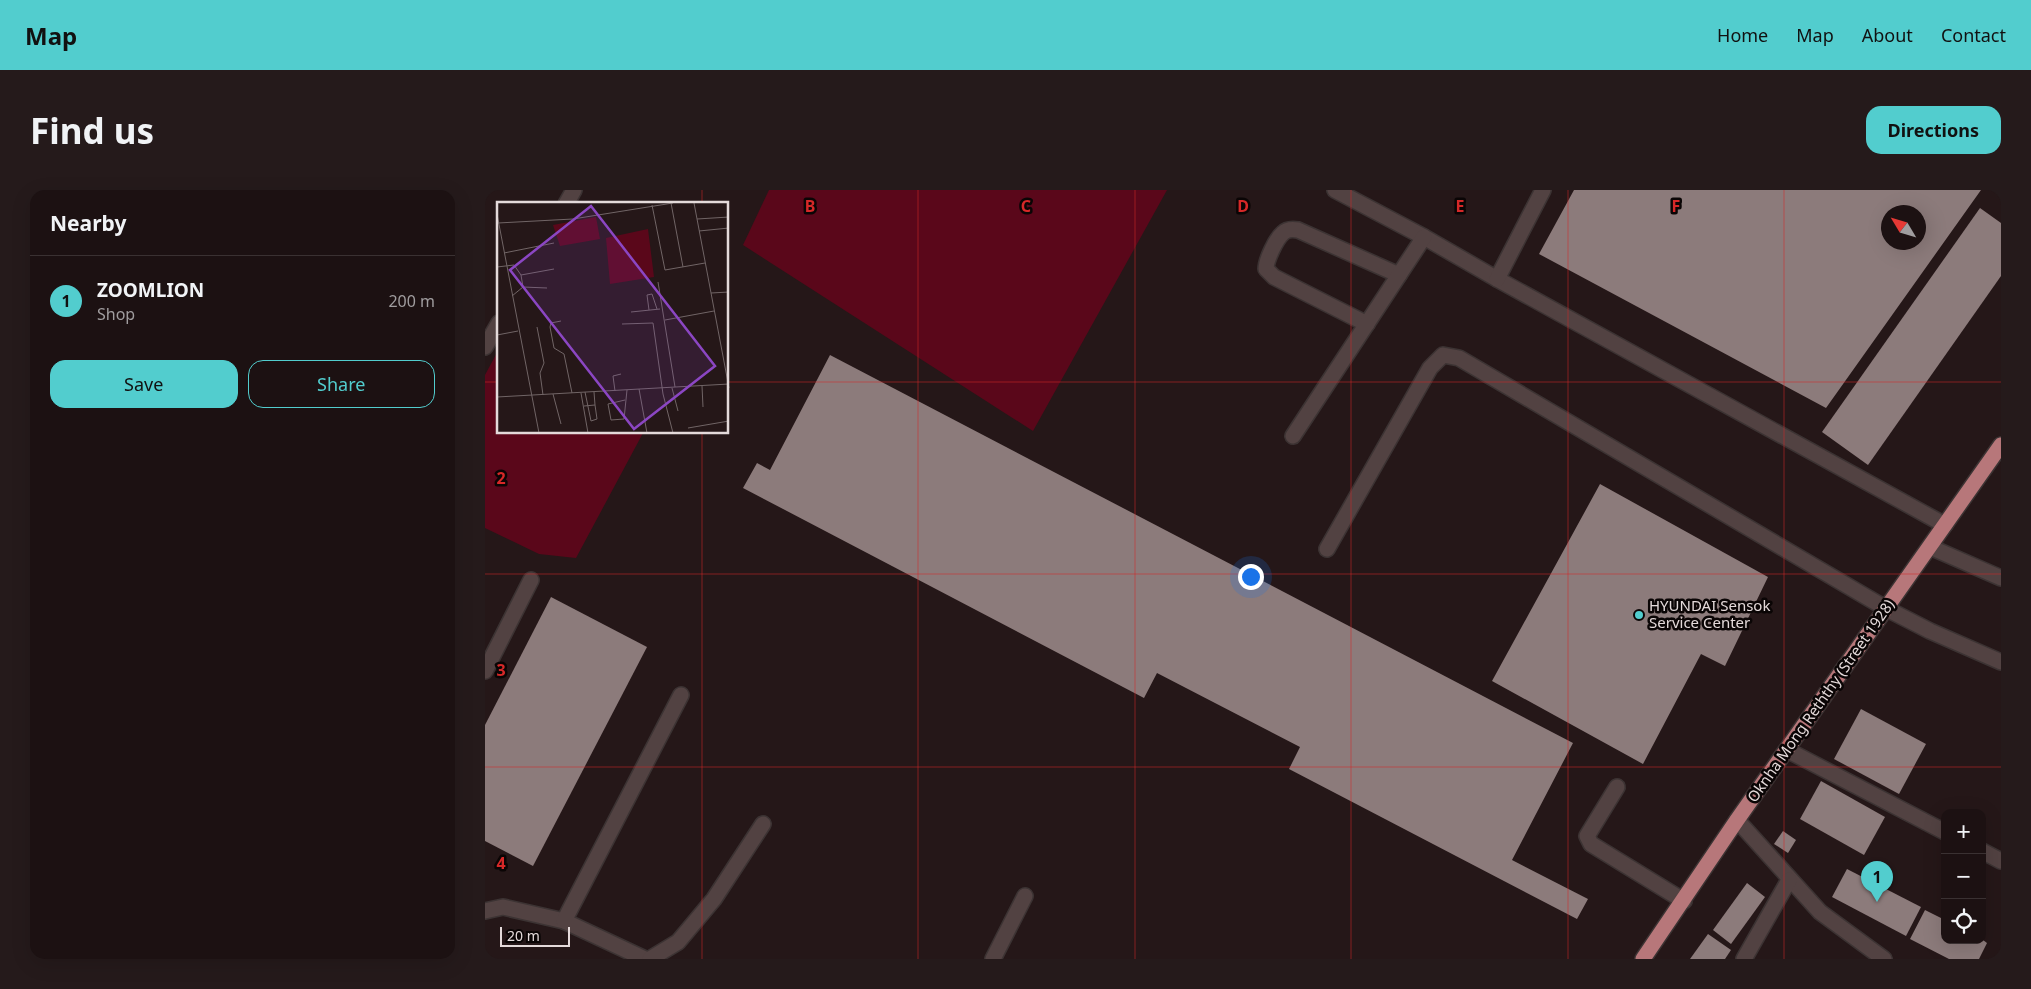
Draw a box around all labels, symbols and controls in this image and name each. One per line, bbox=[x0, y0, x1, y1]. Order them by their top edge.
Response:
text: Map bbox=[25, 19, 77, 52]
text: Home bbox=[1717, 23, 1768, 47]
text: Map bbox=[1796, 23, 1834, 47]
text: About bbox=[1862, 23, 1913, 47]
text: Contact bbox=[1941, 23, 2006, 47]
button: Directions bbox=[1866, 106, 2001, 154]
text: Find us bbox=[30, 107, 154, 154]
text: B bbox=[805, 195, 815, 217]
text: C bbox=[1021, 195, 1031, 217]
text: D bbox=[1237, 195, 1249, 217]
text: E bbox=[1456, 195, 1465, 217]
text: F bbox=[1672, 195, 1680, 217]
inset map bbox=[497, 202, 729, 434]
north arrow bbox=[1881, 205, 1926, 250]
text: Nearby bbox=[50, 209, 126, 237]
text: ZOOMLION bbox=[97, 277, 204, 303]
text: 1 bbox=[61, 290, 71, 312]
text: 200 m bbox=[388, 290, 435, 312]
text: Shop bbox=[97, 303, 135, 325]
button: Save bbox=[50, 360, 238, 408]
button: Share bbox=[248, 360, 435, 408]
text: 2 bbox=[496, 467, 506, 489]
your location bbox=[1238, 564, 1264, 590]
place label: HYUNDAI Sensok Service Center bbox=[1649, 595, 1770, 632]
street label: Oknha Mong Reththy (Street 1928) bbox=[1742, 595, 1898, 806]
marker: HYUNDAI Sensok Service Center bbox=[1633, 609, 1645, 621]
text: 3 bbox=[496, 659, 506, 681]
map controls bbox=[1941, 809, 1986, 944]
button: + bbox=[1941, 809, 1986, 854]
text: 4 bbox=[496, 852, 506, 874]
button: − bbox=[1941, 854, 1986, 899]
pin: 1 bbox=[1861, 861, 1893, 902]
button: locate bbox=[1941, 899, 1986, 944]
scale bar bbox=[500, 924, 570, 947]
text: 20 m bbox=[507, 926, 540, 945]

